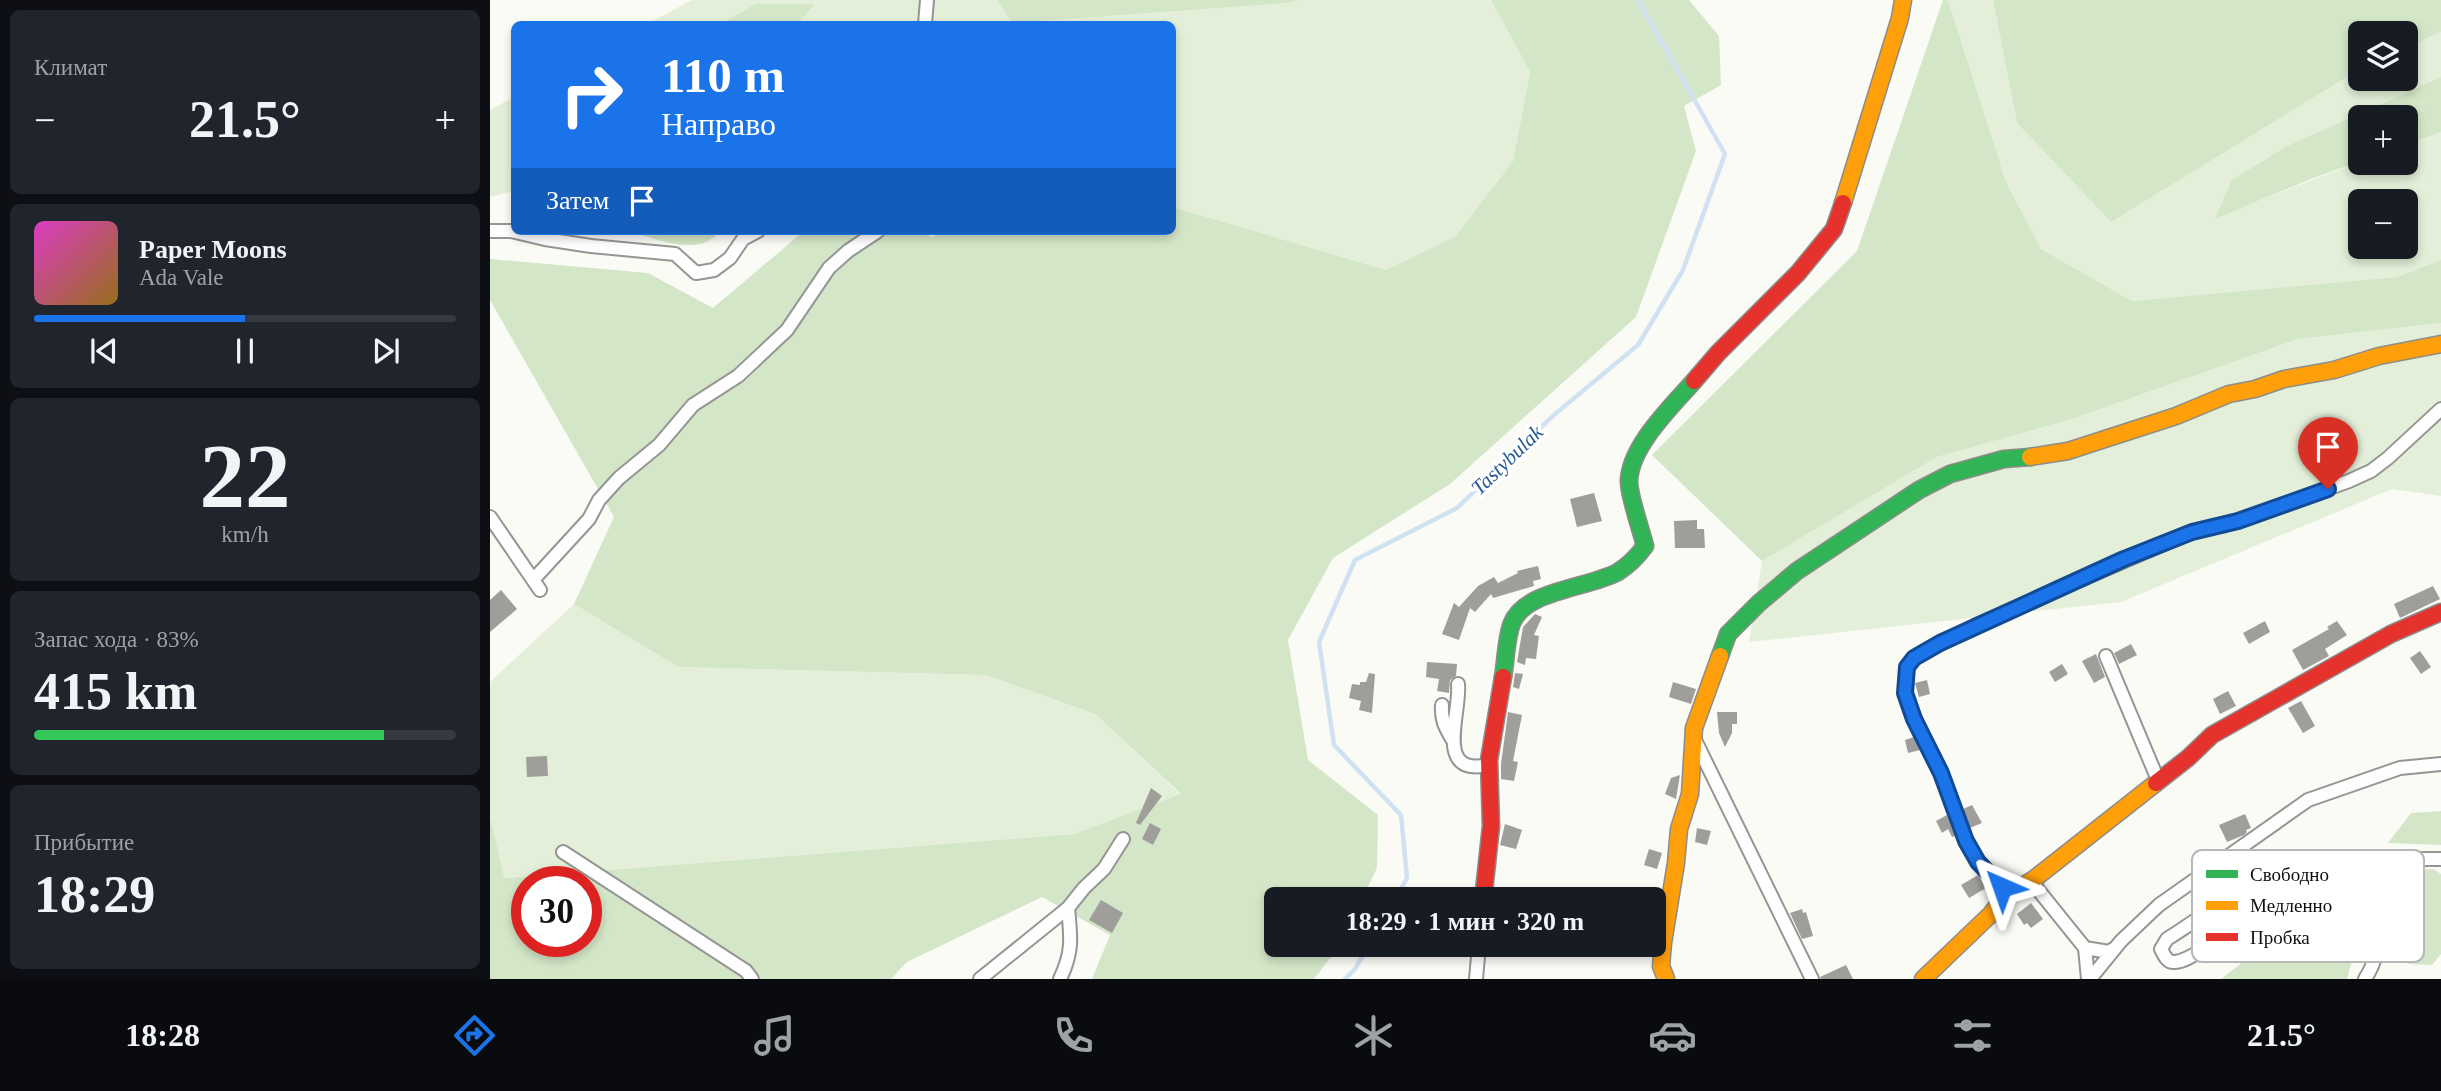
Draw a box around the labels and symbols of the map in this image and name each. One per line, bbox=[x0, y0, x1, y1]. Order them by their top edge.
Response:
pin bbox=[2298, 417, 2358, 489]
water label: Tastybulak bbox=[1466, 420, 1548, 500]
position arrow bbox=[1965, 850, 2039, 924]
legend bbox=[2192, 850, 2424, 962]
text: Свободно bbox=[2250, 864, 2329, 885]
speed limit sign: 30 bbox=[511, 866, 602, 957]
text: Медленно bbox=[2250, 895, 2332, 916]
text: Пробка bbox=[2250, 927, 2310, 948]

